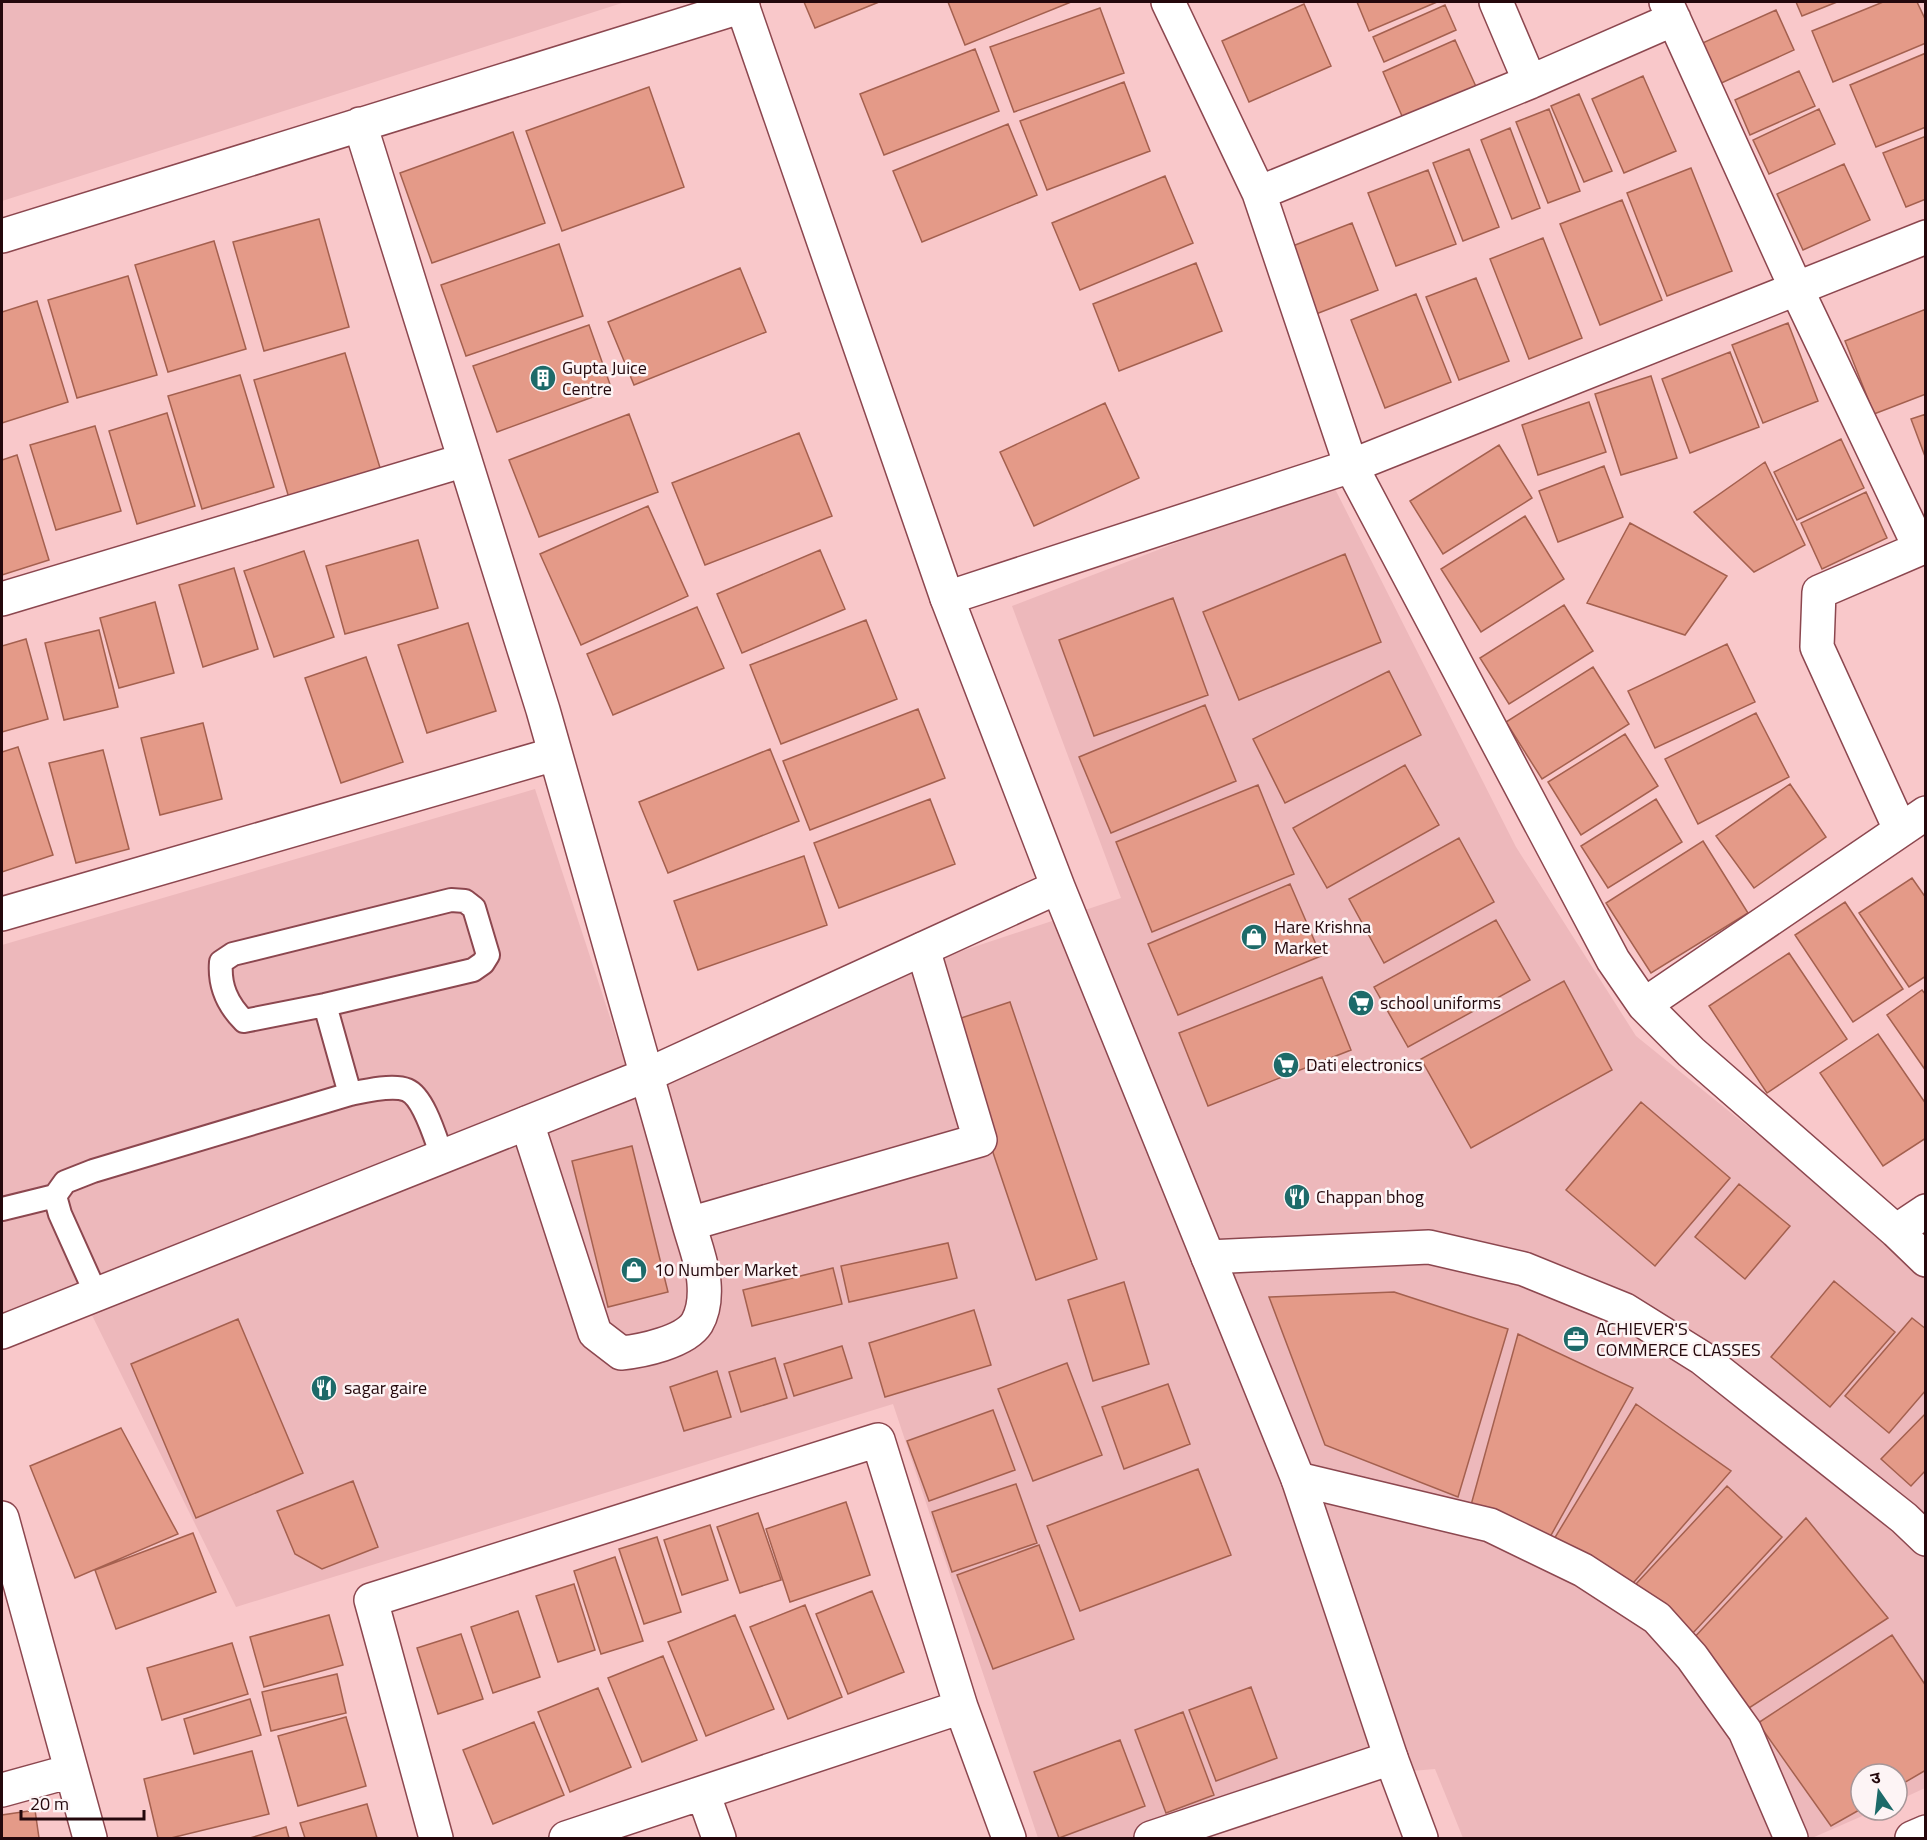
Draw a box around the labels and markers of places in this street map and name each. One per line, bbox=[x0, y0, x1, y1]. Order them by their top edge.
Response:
place label: Gupta Juice Centre bbox=[562, 354, 647, 402]
building icon: Gupta Juice Centre bbox=[528, 363, 558, 393]
place label: Hare Krishna Market bbox=[1274, 913, 1371, 961]
shop icon: Hare Krishna Market bbox=[1239, 922, 1269, 952]
supermarket icon: school uniforms bbox=[1346, 988, 1376, 1018]
place label: school uniforms bbox=[1380, 989, 1501, 1016]
supermarket icon: Dati electronics bbox=[1271, 1050, 1301, 1080]
place label: Dati electronics bbox=[1306, 1051, 1423, 1078]
restaurant icon: Chappan bhog bbox=[1282, 1182, 1312, 1212]
place label: Chappan bhog bbox=[1316, 1183, 1424, 1210]
shop icon: 10 Number Market bbox=[619, 1255, 649, 1285]
place label: 10 Number Market bbox=[654, 1256, 798, 1283]
place label: ACHIEVER'S COMMERCE CLASSES bbox=[1596, 1315, 1761, 1363]
office icon: ACHIEVER'S COMMERCE CLASSES bbox=[1561, 1324, 1591, 1354]
restaurant icon: sagar gaire bbox=[309, 1373, 339, 1403]
place label: sagar gaire bbox=[344, 1374, 427, 1401]

